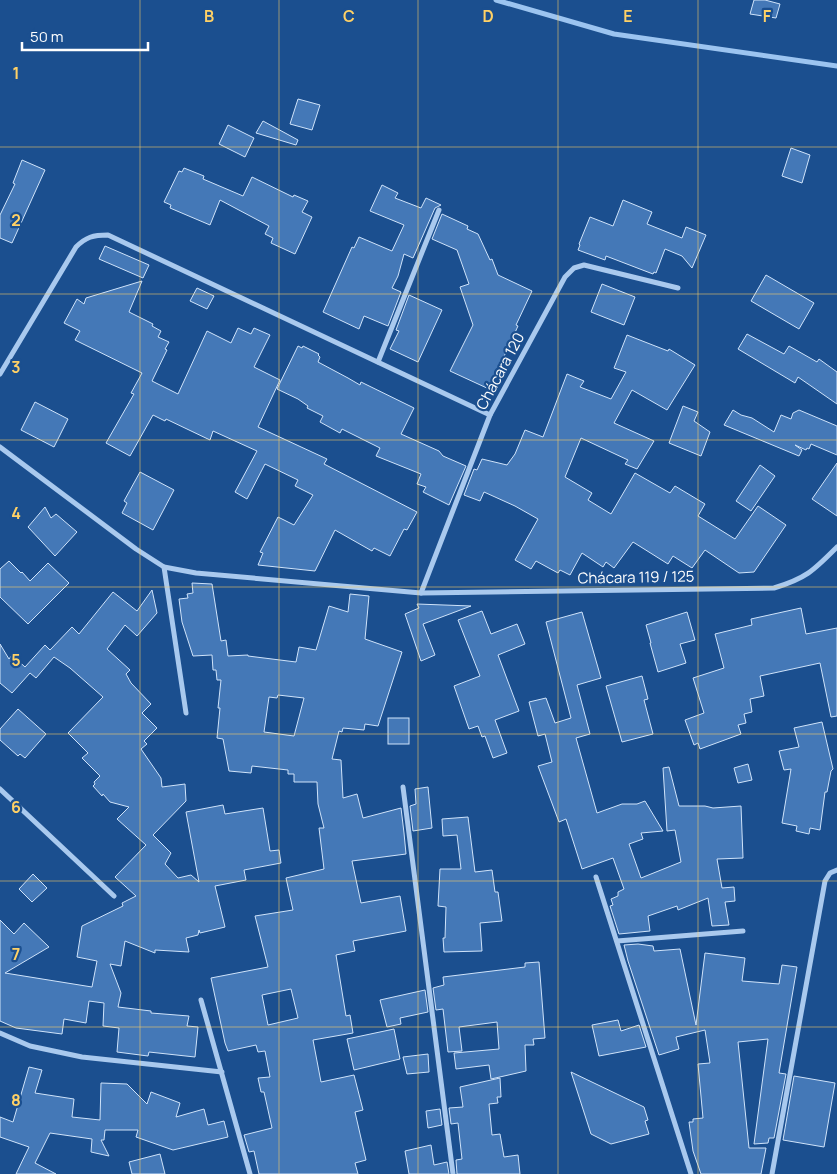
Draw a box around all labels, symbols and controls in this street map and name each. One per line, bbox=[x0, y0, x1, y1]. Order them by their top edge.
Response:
text: B bbox=[204, 5, 214, 27]
text: C bbox=[343, 5, 355, 27]
text: D bbox=[482, 5, 494, 27]
text: E bbox=[623, 5, 633, 27]
text: F bbox=[763, 5, 772, 27]
scale bar bbox=[22, 20, 149, 52]
text: 50 m bbox=[30, 26, 64, 47]
text: 1 bbox=[12, 62, 20, 84]
text: 2 bbox=[11, 209, 21, 231]
street label: Chácara 120 bbox=[471, 329, 529, 413]
text: 3 bbox=[11, 356, 21, 378]
text: 4 bbox=[11, 502, 21, 524]
street label: Chácara 119 / 125 bbox=[577, 565, 695, 589]
text: 5 bbox=[11, 649, 21, 671]
text: 6 bbox=[11, 796, 21, 818]
text: 7 bbox=[12, 943, 20, 965]
text: 8 bbox=[11, 1089, 21, 1111]

